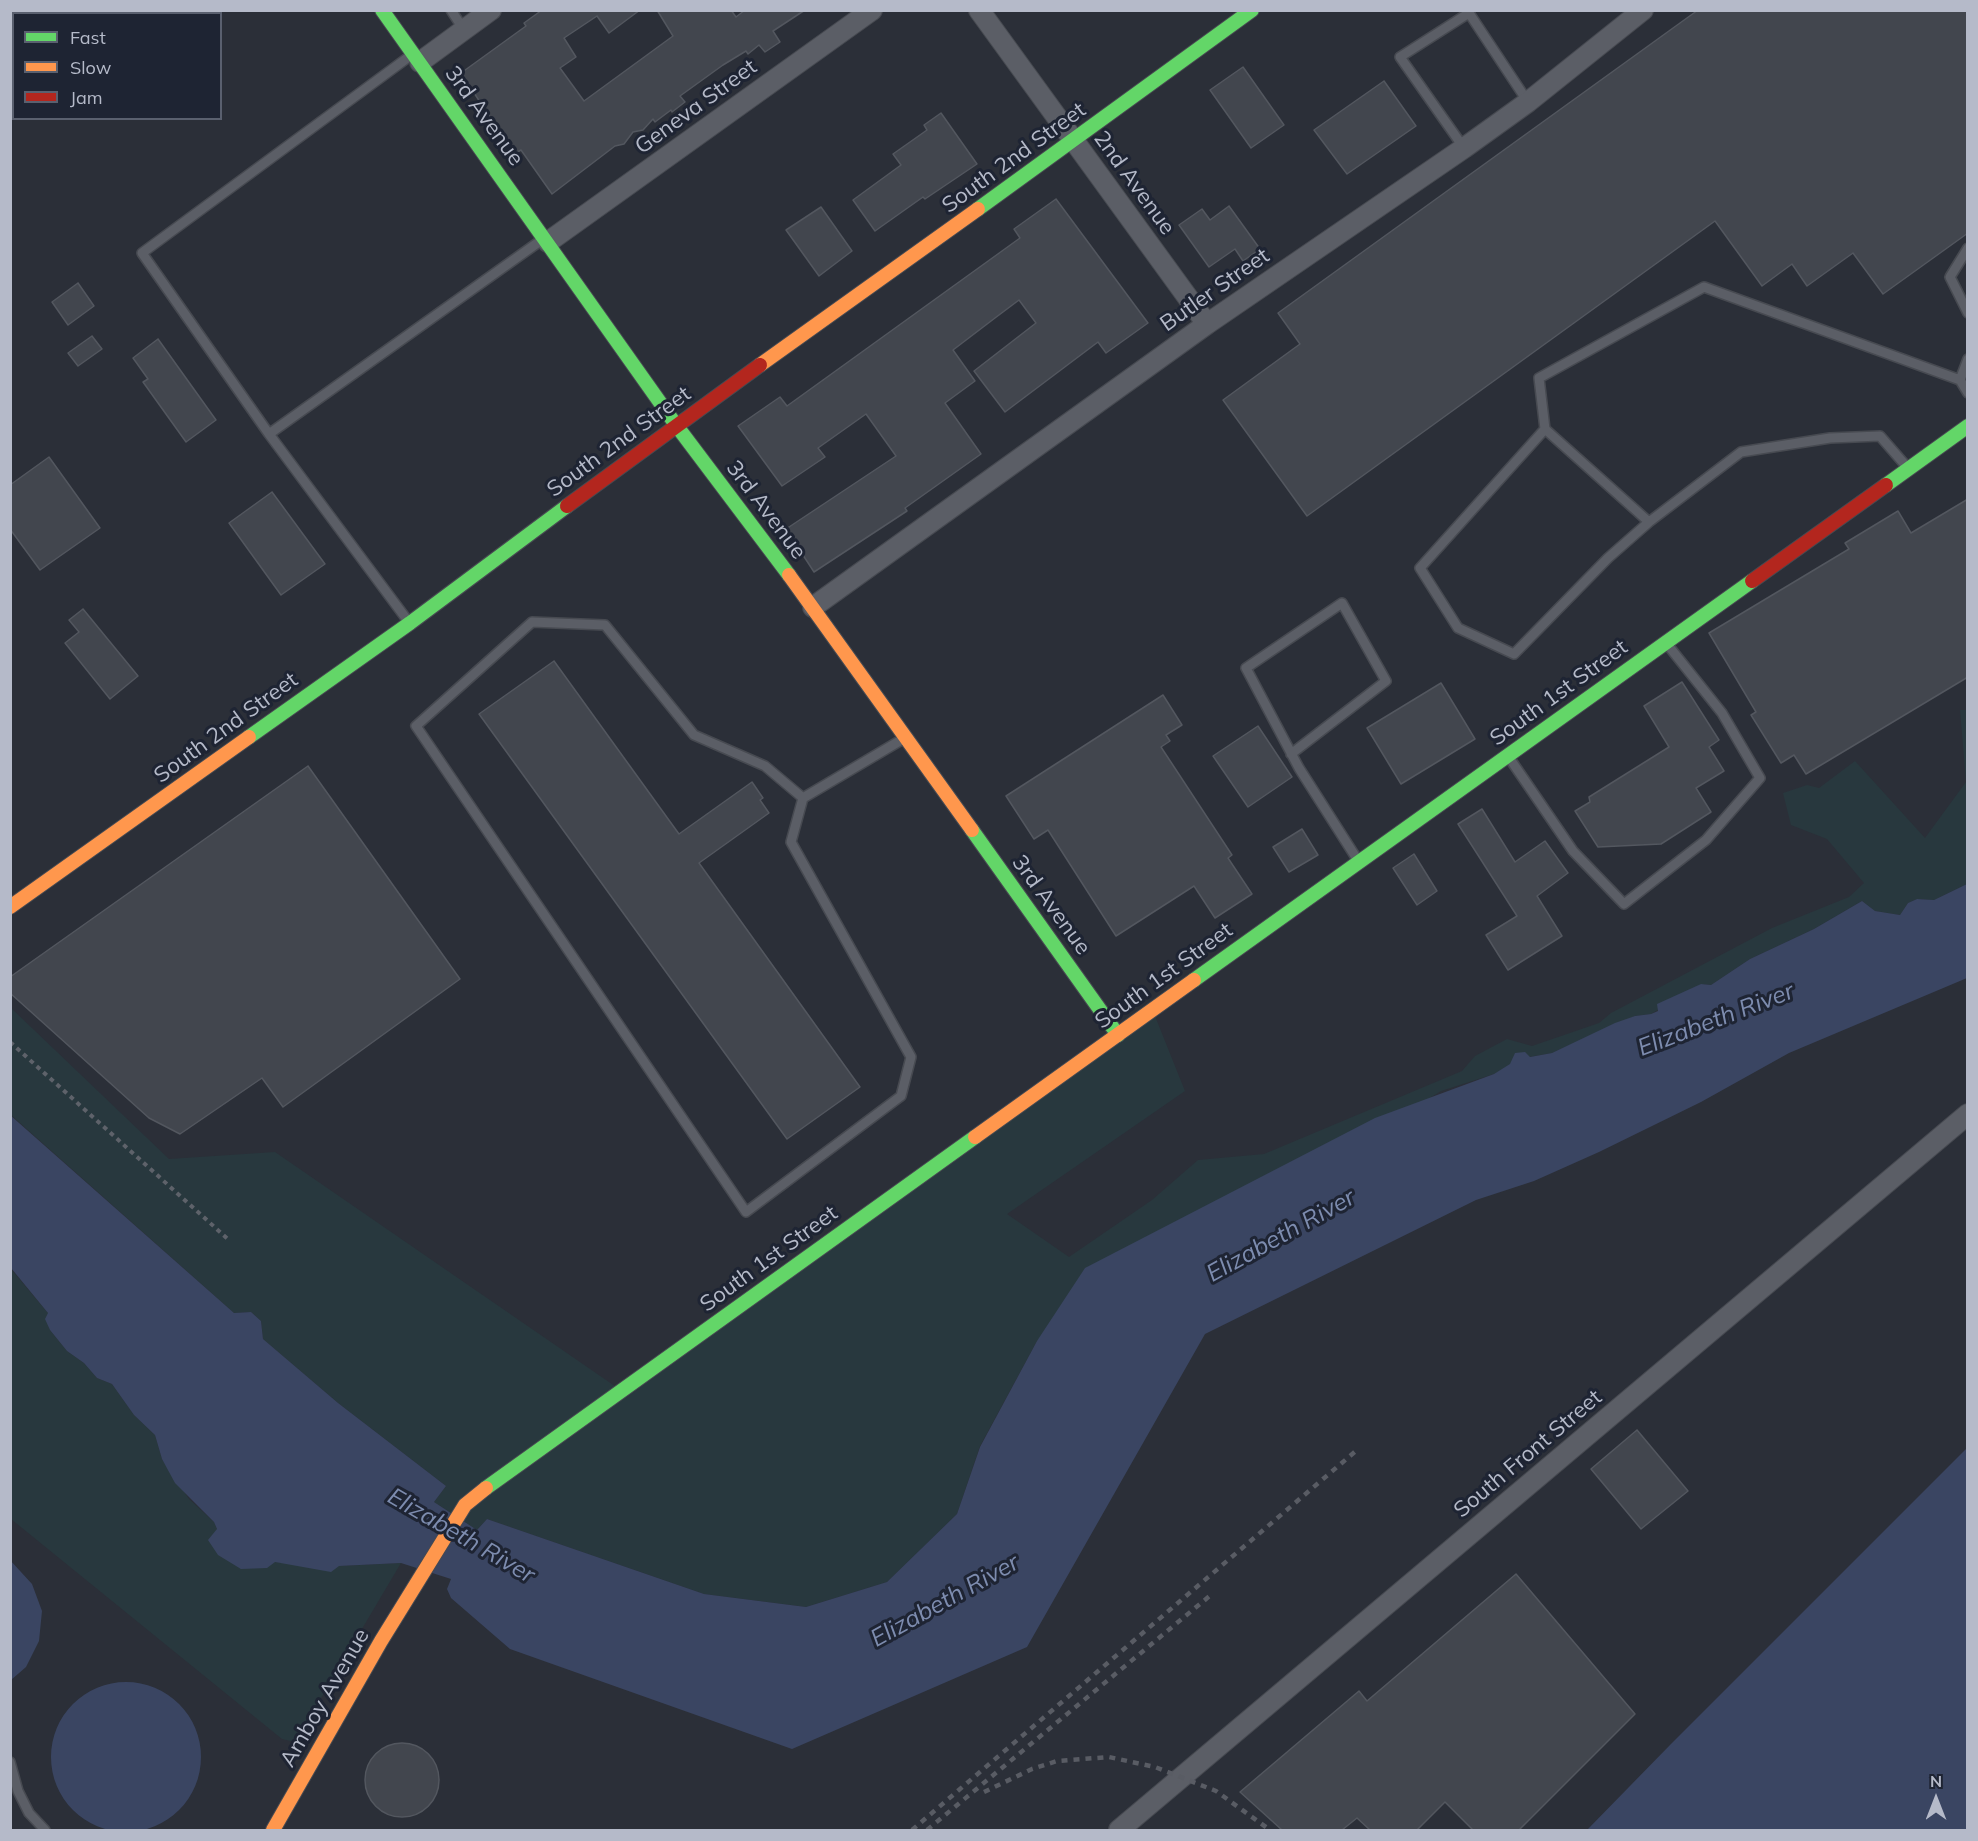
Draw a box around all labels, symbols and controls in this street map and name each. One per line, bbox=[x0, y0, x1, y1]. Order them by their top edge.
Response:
legend bbox=[12, 12, 222, 120]
text: Fast bbox=[70, 26, 106, 49]
street label: Geneva Street bbox=[630, 54, 762, 160]
text: Slow bbox=[70, 56, 111, 79]
street label: 3rd Avenue bbox=[439, 61, 529, 171]
text: Jam bbox=[70, 86, 103, 109]
street label: South 2nd Street bbox=[937, 97, 1091, 219]
street label: 2nd Avenue bbox=[1088, 126, 1180, 240]
street label: Butler Street bbox=[1155, 243, 1275, 337]
street label: South 2nd Street bbox=[542, 381, 696, 503]
street label: 3rd Avenue bbox=[720, 455, 812, 565]
street label: South 1st Street bbox=[1485, 634, 1633, 752]
street label: South 2nd Street bbox=[149, 667, 303, 789]
street label: 3rd Avenue bbox=[1006, 850, 1096, 960]
street label: South 1st Street bbox=[1090, 917, 1238, 1035]
water label: Elizabeth River bbox=[1634, 977, 1798, 1063]
water label: Elizabeth River bbox=[1202, 1183, 1360, 1289]
street label: South 1st Street bbox=[695, 1200, 843, 1318]
street label: South Front Street bbox=[1449, 1384, 1607, 1524]
water label: Elizabeth River bbox=[382, 1482, 540, 1590]
water label: Elizabeth River bbox=[866, 1548, 1024, 1654]
street label: Amboy Avenue bbox=[275, 1624, 375, 1772]
north arrow bbox=[1906, 1769, 1966, 1829]
text: N bbox=[1930, 1771, 1942, 1791]

